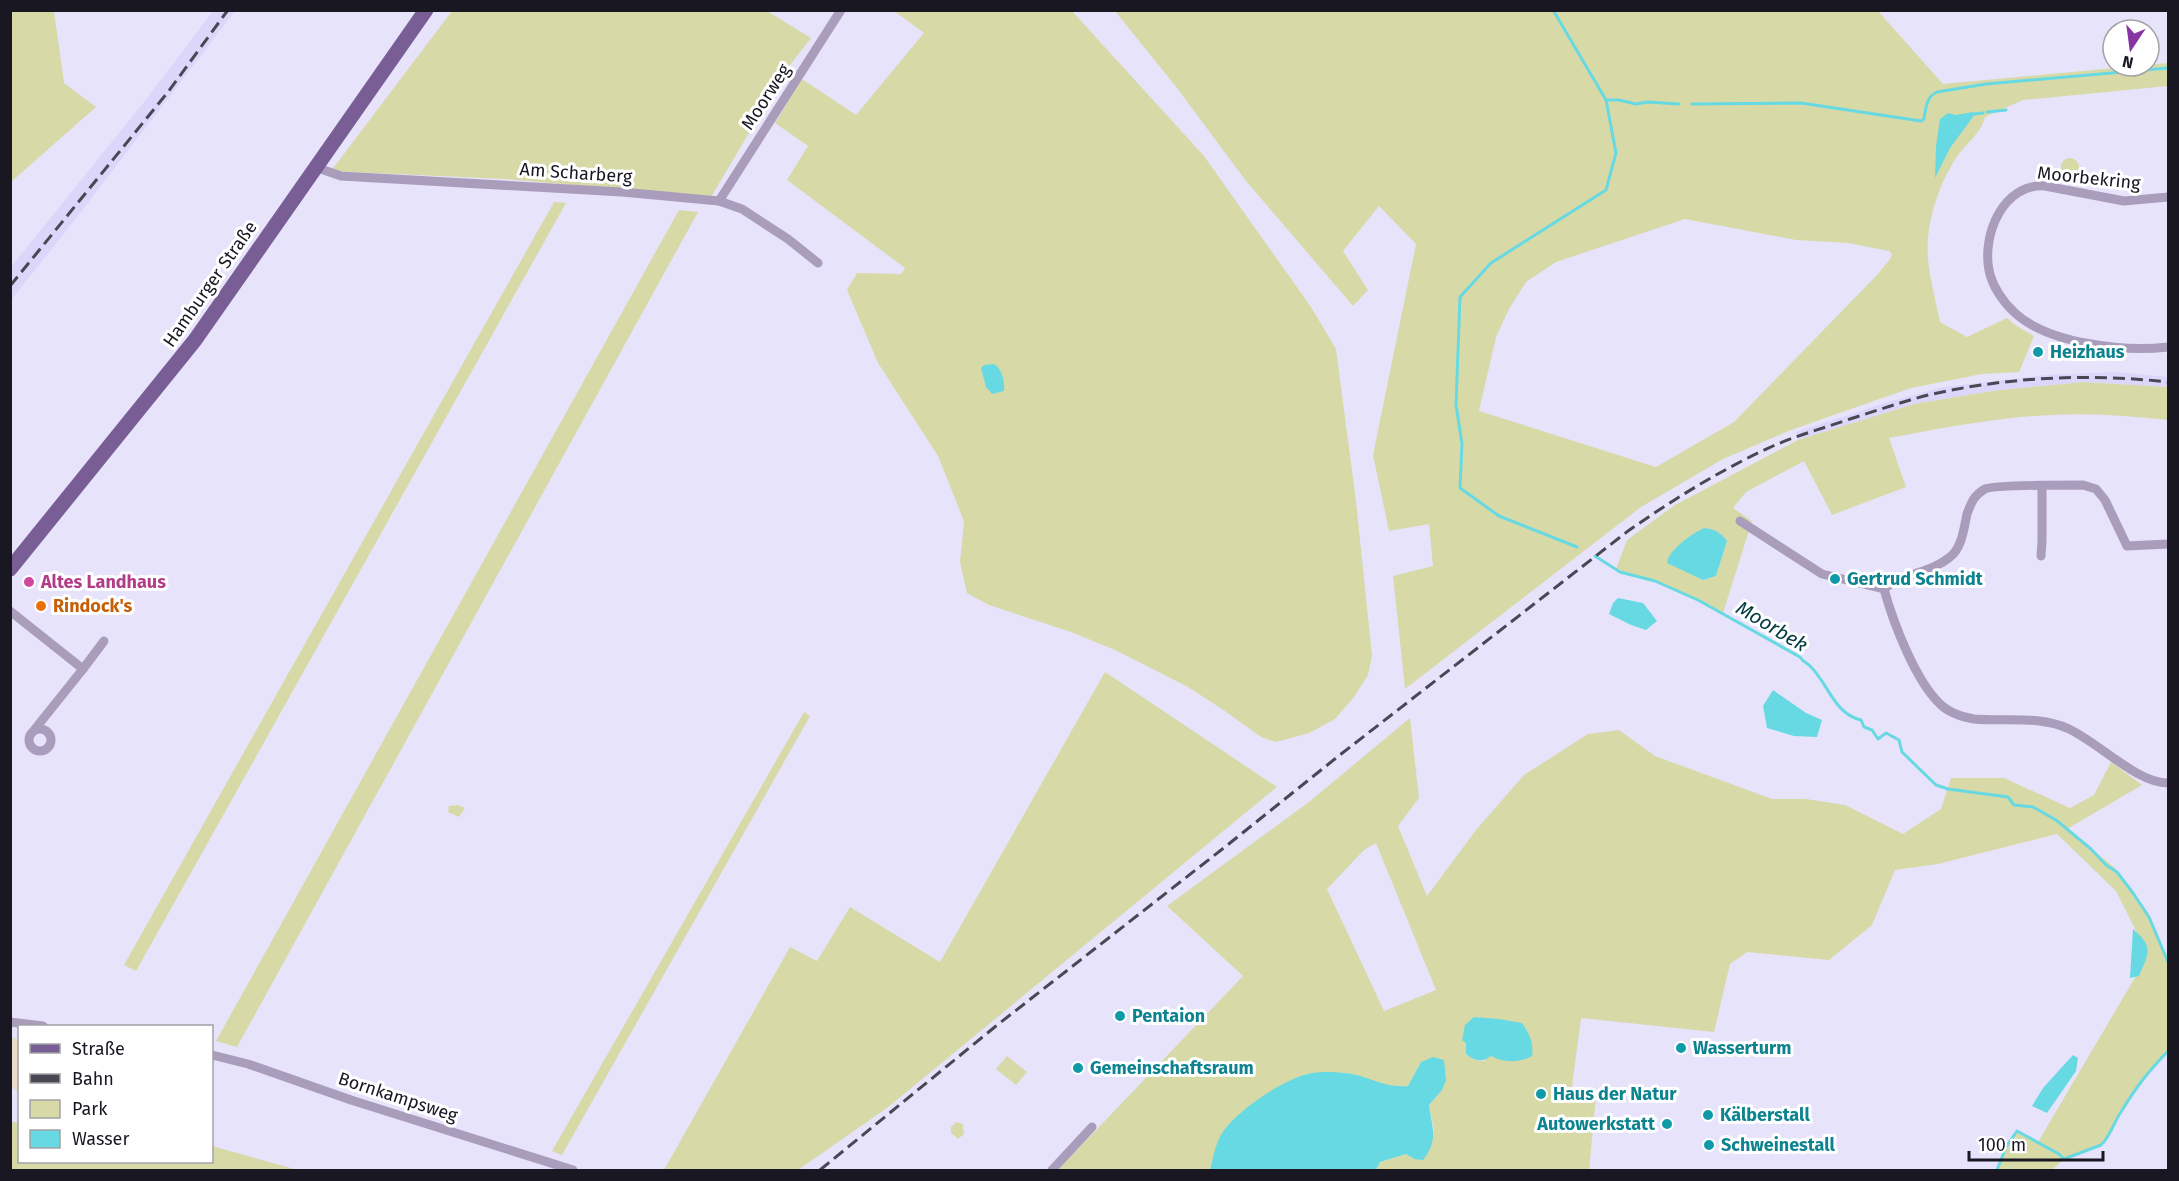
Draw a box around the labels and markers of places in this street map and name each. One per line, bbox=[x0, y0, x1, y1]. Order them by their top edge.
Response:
place label: Heizhaus bbox=[2050, 341, 2125, 363]
marker: Heizhaus bbox=[2031, 345, 2045, 359]
place label: Gertrud Schmidt bbox=[1847, 568, 1984, 590]
place label: Altes Landhaus bbox=[40, 571, 166, 593]
marker: Gertrud Schmidt bbox=[1828, 572, 1842, 586]
marker: Altes Landhaus bbox=[22, 575, 36, 589]
place label: Rindock's bbox=[53, 595, 133, 617]
marker: Rindock's bbox=[34, 599, 48, 613]
place label: Pentaion bbox=[1132, 1005, 1205, 1027]
marker: Pentaion bbox=[1113, 1009, 1127, 1023]
place label: Wasserturm bbox=[1693, 1037, 1791, 1059]
marker: Wasserturm bbox=[1674, 1041, 1688, 1055]
place label: Gemeinschaftsraum bbox=[1090, 1057, 1254, 1079]
marker: Gemeinschaftsraum bbox=[1071, 1061, 1085, 1075]
place label: Haus der Natur bbox=[1553, 1083, 1677, 1105]
marker: Haus der Natur bbox=[1534, 1087, 1548, 1101]
place label: Kälberstall bbox=[1720, 1104, 1810, 1126]
marker: Kälberstall bbox=[1701, 1108, 1715, 1122]
place label: Autowerkstatt bbox=[1536, 1113, 1656, 1135]
marker: Autowerkstatt bbox=[1660, 1117, 1674, 1131]
place label: Schweinestall bbox=[1721, 1134, 1836, 1156]
marker: Schweinestall bbox=[1702, 1138, 1716, 1152]

